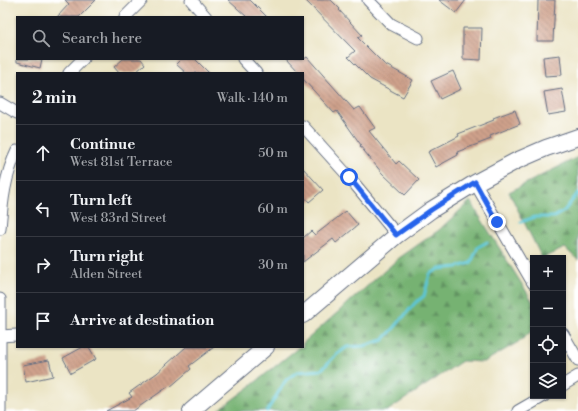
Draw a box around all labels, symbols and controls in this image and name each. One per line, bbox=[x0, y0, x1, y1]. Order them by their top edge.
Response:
search box bbox=[16, 16, 304, 60]
icon: search bbox=[30, 27, 52, 49]
text: Search here bbox=[62, 29, 142, 48]
text: 2 min bbox=[32, 87, 77, 109]
text: Walk · 140 m bbox=[217, 90, 288, 106]
text: Continue bbox=[70, 135, 135, 154]
icon: ahead bbox=[32, 142, 54, 164]
text: 50 m bbox=[258, 145, 288, 161]
text: West 81st Terrace bbox=[70, 154, 173, 170]
route start bbox=[340, 168, 358, 186]
text: Turn left bbox=[70, 191, 132, 210]
icon: left bbox=[32, 198, 54, 220]
text: 60 m bbox=[257, 201, 288, 217]
text: West 83rd Street bbox=[70, 210, 167, 226]
route end bbox=[488, 213, 506, 231]
text: Turn right bbox=[70, 247, 144, 266]
icon: right bbox=[32, 254, 54, 276]
map controls bbox=[530, 255, 566, 399]
button: + bbox=[530, 255, 566, 291]
text: 30 m bbox=[258, 257, 288, 273]
text: Alden Street bbox=[70, 266, 142, 282]
button: − bbox=[530, 291, 566, 327]
icon: arrive bbox=[32, 310, 54, 332]
text: Arrive at destination bbox=[70, 311, 214, 330]
button: locate bbox=[530, 327, 566, 363]
button: layers bbox=[530, 363, 566, 399]

